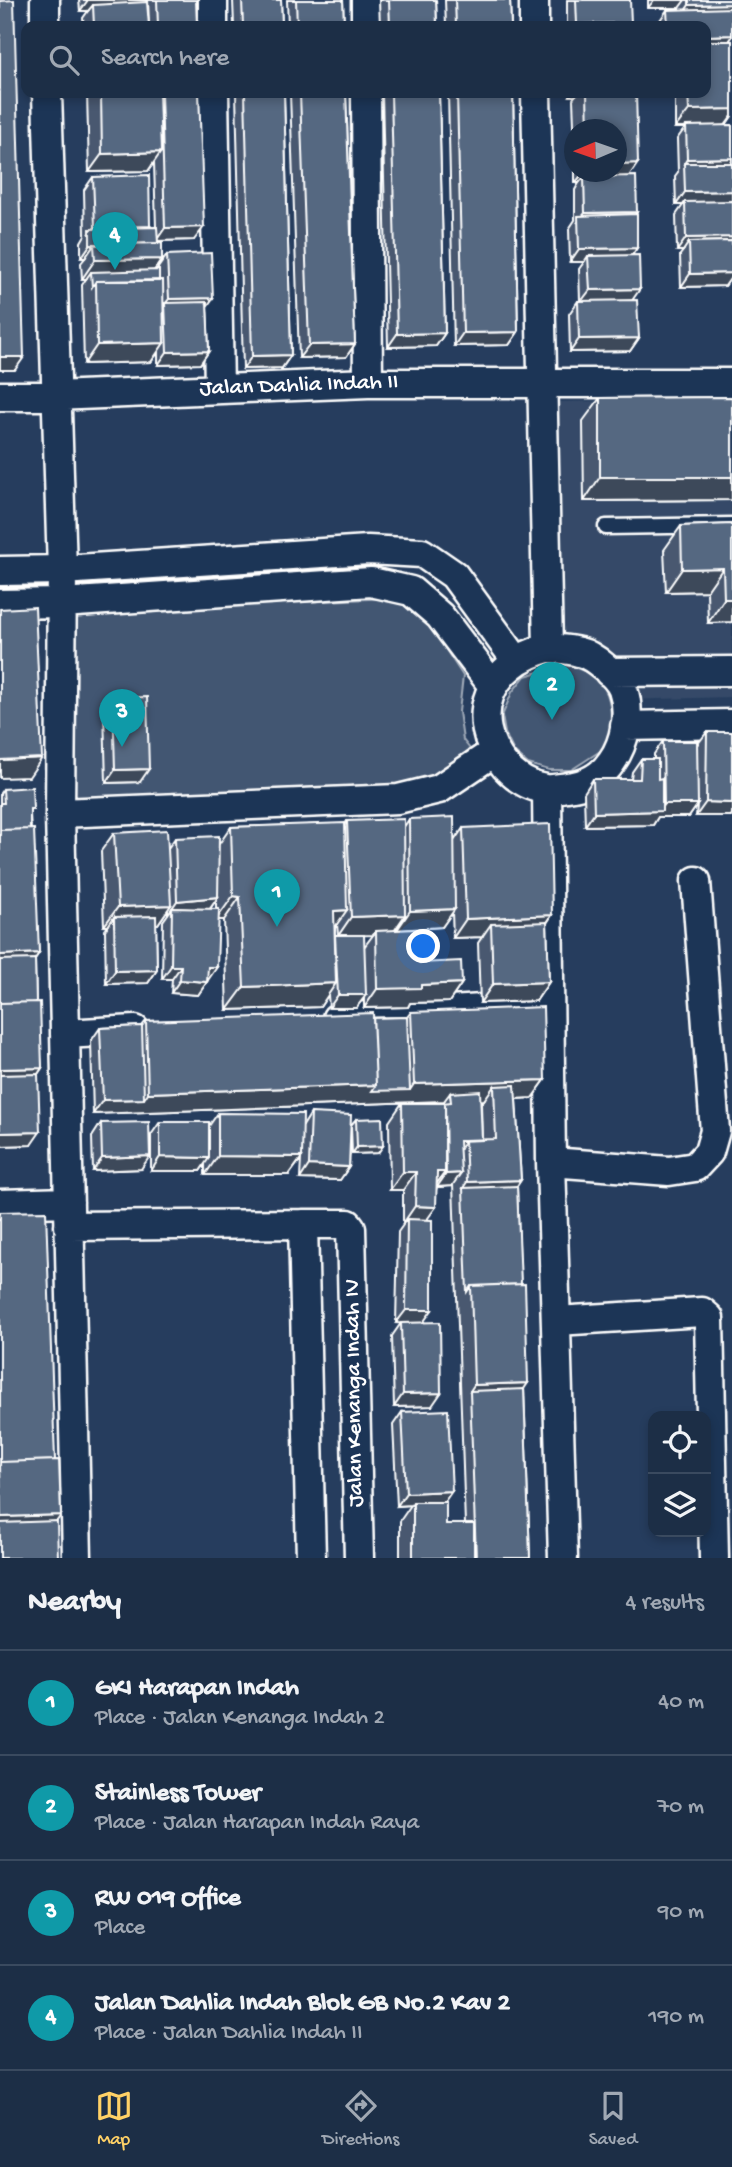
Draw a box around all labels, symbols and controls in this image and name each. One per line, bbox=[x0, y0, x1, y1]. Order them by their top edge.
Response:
search box bbox=[21, 21, 711, 98]
icon: search bbox=[45, 41, 83, 79]
text: Search here bbox=[101, 44, 229, 75]
north arrow bbox=[564, 119, 627, 182]
pin: 4 bbox=[92, 212, 138, 270]
street label: Jalan Dahlia Indah II bbox=[199, 369, 399, 403]
pin: 2 bbox=[529, 662, 575, 720]
pin: 3 bbox=[99, 689, 145, 747]
pin: 1 bbox=[254, 869, 300, 927]
your location bbox=[406, 929, 440, 963]
street label: Jalan Kenanga Indah IV bbox=[340, 1279, 370, 1507]
map controls bbox=[648, 1411, 711, 1537]
button: locate bbox=[648, 1411, 711, 1474]
button: layers bbox=[648, 1474, 711, 1537]
text: Nearby bbox=[28, 1586, 121, 1621]
text: 4 results bbox=[625, 1590, 704, 1617]
text: GKI Harapan Indah bbox=[95, 1674, 299, 1705]
text: 1 bbox=[46, 1689, 56, 1716]
text: 40 m bbox=[658, 1689, 704, 1716]
text: Place · Jalan Kenanga Indah 2 bbox=[95, 1705, 385, 1732]
text: Stainless Tower bbox=[95, 1779, 261, 1810]
text: 2 bbox=[45, 1794, 57, 1821]
text: 70 m bbox=[657, 1794, 704, 1821]
text: Place · Jalan Harapan Indah Raya bbox=[95, 1810, 419, 1837]
text: RW 019 Office bbox=[95, 1884, 241, 1915]
text: 3 bbox=[45, 1899, 57, 1926]
text: 90 m bbox=[658, 1899, 704, 1926]
text: Place bbox=[95, 1915, 145, 1942]
text: Jalan Dahlia Indah Blok GB No.2 Kav 2 bbox=[95, 1989, 510, 2020]
text: 4 bbox=[46, 2004, 56, 2031]
text: 190 m bbox=[648, 2004, 704, 2031]
text: Place · Jalan Dahlia Indah II bbox=[95, 2020, 362, 2047]
tab: Map bbox=[95, 2087, 133, 2152]
tab: Directions bbox=[322, 2087, 399, 2152]
tab: Saved bbox=[589, 2087, 637, 2152]

